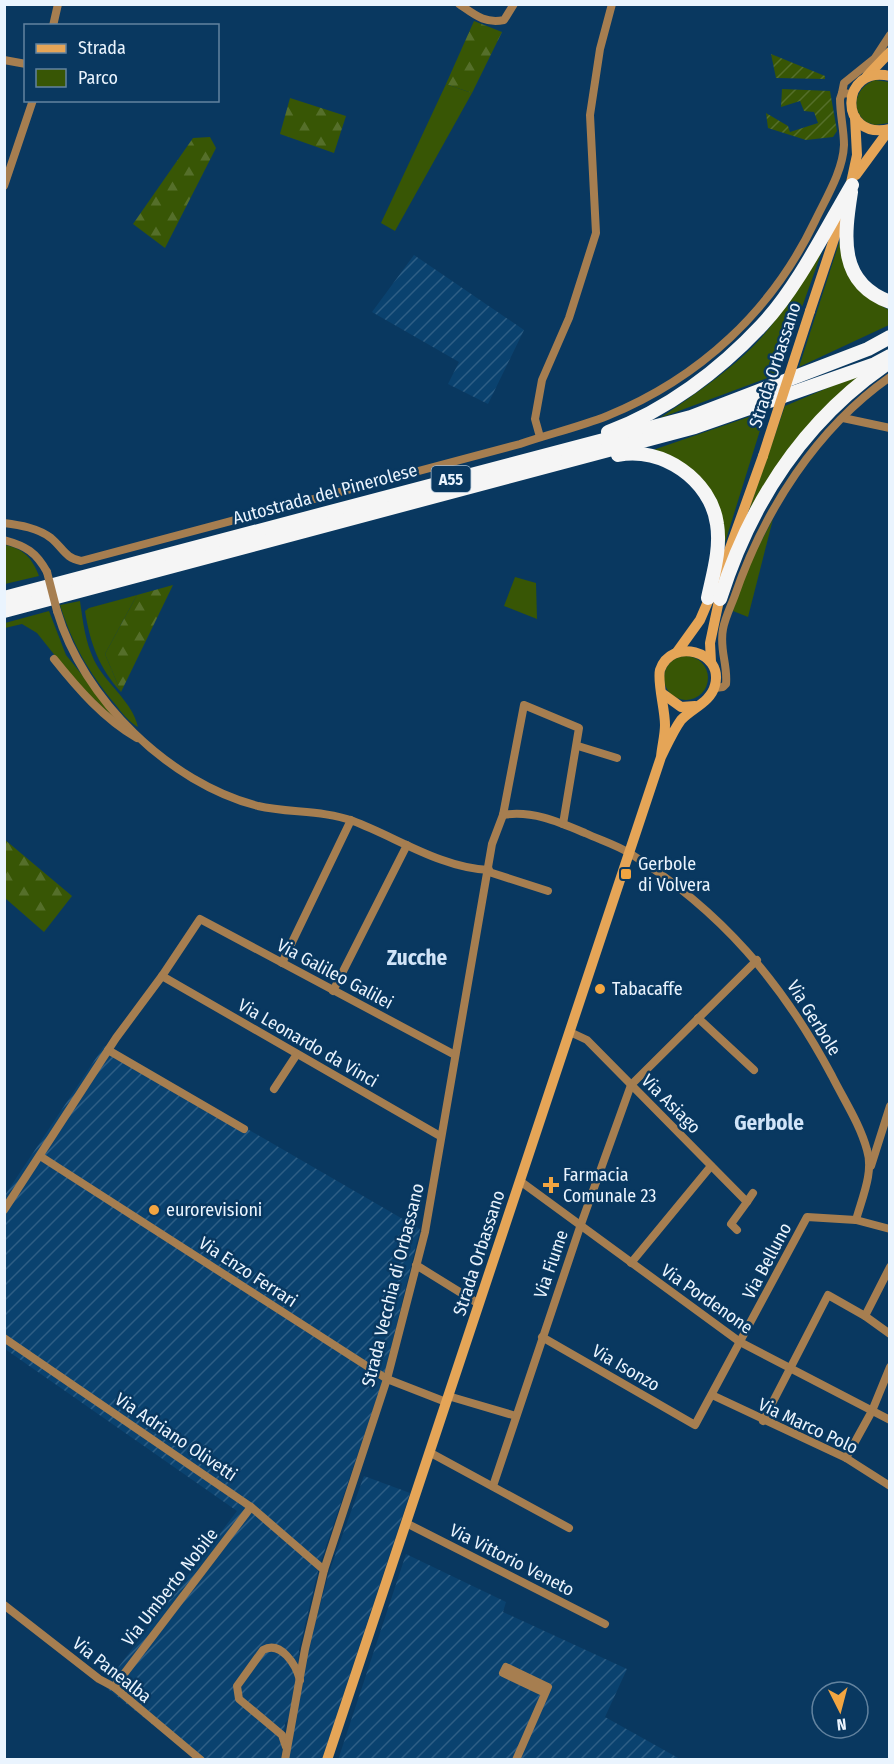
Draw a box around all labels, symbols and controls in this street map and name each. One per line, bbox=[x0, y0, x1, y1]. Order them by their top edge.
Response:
legend bbox=[24, 24, 219, 102]
text: Strada bbox=[78, 37, 126, 59]
text: Parco bbox=[78, 67, 118, 89]
street label: Strada Orbassano bbox=[744, 299, 806, 431]
street label: Autostrada del Pinerolese bbox=[230, 459, 420, 529]
road number: A55 bbox=[432, 466, 470, 492]
place label: Gerbole di Volvera bbox=[638, 853, 711, 896]
marker: Gerbole di Volvera bbox=[619, 867, 633, 881]
street label: Via Galileo Galilei bbox=[273, 934, 397, 1014]
district label: Zucche bbox=[387, 945, 448, 971]
street label: Via Gerbole bbox=[782, 976, 846, 1060]
place label: Tabacaffe bbox=[612, 978, 683, 1000]
marker: Tabacaffe bbox=[593, 982, 607, 996]
street label: Via Leonardo da Vinci bbox=[234, 994, 382, 1092]
street label: Via Asiago bbox=[637, 1070, 705, 1138]
district label: Gerbole bbox=[734, 1110, 804, 1136]
place label: Farmacia Comunale 23 bbox=[563, 1164, 656, 1207]
marker: Farmacia Comunale 23 bbox=[544, 1178, 558, 1192]
street label: Strada Vecchia di Orbassano bbox=[357, 1181, 429, 1389]
street label: Strada Orbassano bbox=[448, 1187, 510, 1319]
place label: eurorevisioni bbox=[166, 1199, 262, 1221]
marker: eurorevisioni bbox=[147, 1203, 161, 1217]
street label: Via Belluno bbox=[738, 1219, 796, 1303]
street label: Via Fiume bbox=[529, 1227, 573, 1301]
street label: Via Enzo Ferrari bbox=[195, 1232, 301, 1312]
street label: Via Pordenone bbox=[657, 1259, 757, 1339]
street label: Via Isonzo bbox=[588, 1340, 664, 1396]
street label: Via Adriano Olivetti bbox=[111, 1388, 241, 1486]
street label: Via Marco Polo bbox=[755, 1393, 861, 1459]
street label: Via Vittorio Veneto bbox=[446, 1519, 578, 1601]
street label: Via Umberto Nobile bbox=[117, 1524, 223, 1650]
street label: Via Panealba bbox=[68, 1632, 156, 1708]
north arrow bbox=[810, 1680, 870, 1740]
text: N bbox=[836, 1714, 847, 1734]

